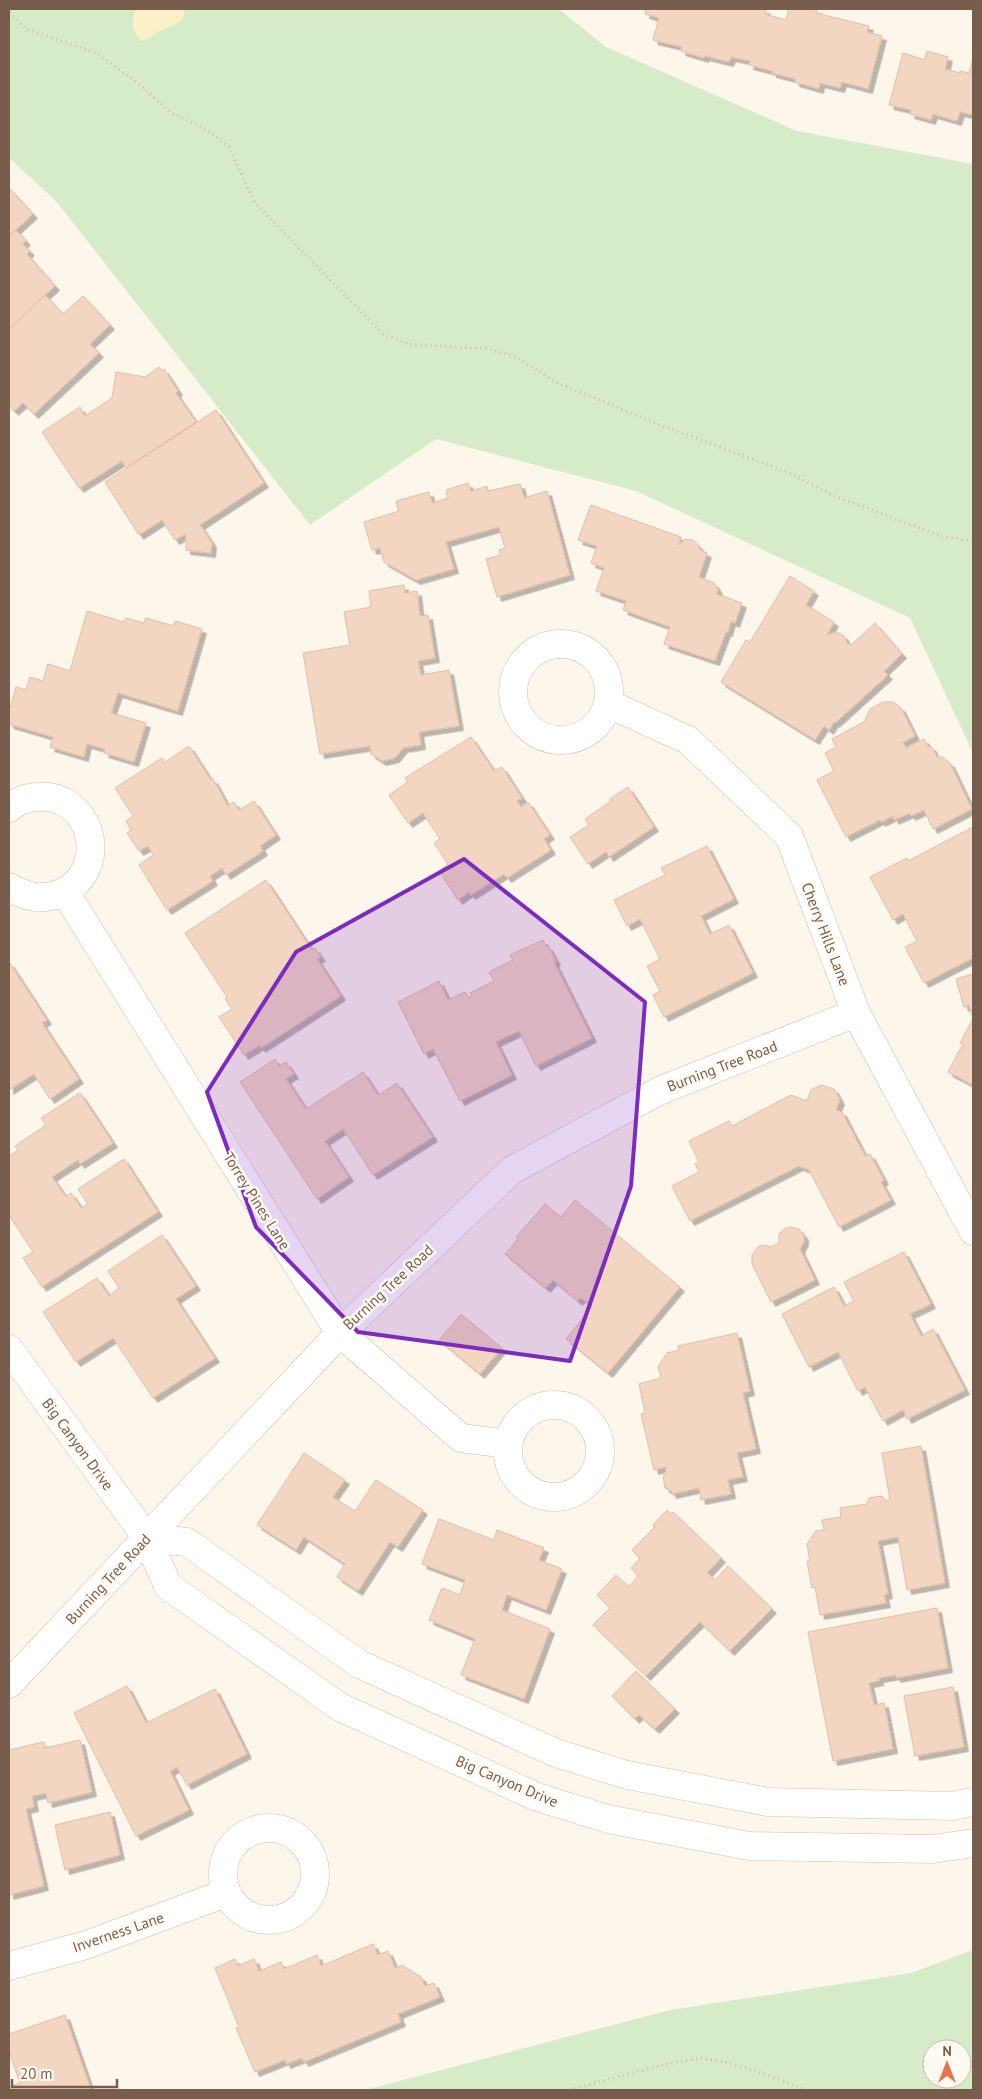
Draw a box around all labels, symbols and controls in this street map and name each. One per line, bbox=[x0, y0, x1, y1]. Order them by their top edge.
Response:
street label: Cherry Hills Lane bbox=[798, 880, 854, 988]
street label: Burning Tree Road bbox=[664, 1036, 780, 1096]
street label: Torrey Pines Lane bbox=[219, 1149, 295, 1253]
street label: Burning Tree Road bbox=[339, 1240, 437, 1334]
street label: Big Canyon Drive bbox=[38, 1394, 118, 1494]
street label: Burning Tree Road bbox=[61, 1530, 155, 1628]
street label: Big Canyon Drive bbox=[453, 1751, 561, 1811]
street label: Inverness Lane bbox=[70, 1907, 166, 1957]
north arrow bbox=[922, 2039, 972, 2089]
text: N bbox=[942, 2042, 952, 2060]
scale bar bbox=[12, 2056, 118, 2088]
text: 20 m bbox=[20, 2064, 53, 2083]

